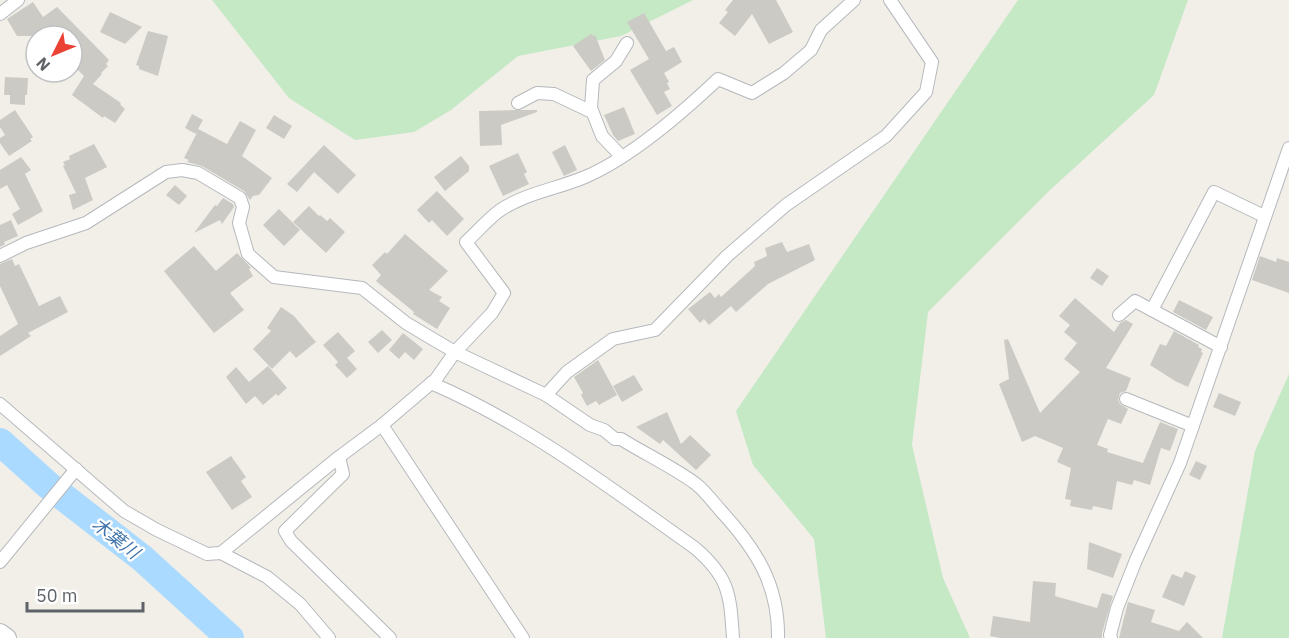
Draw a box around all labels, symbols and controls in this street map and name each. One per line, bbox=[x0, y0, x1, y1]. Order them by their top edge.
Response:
north arrow bbox=[24, 24, 84, 84]
text: N bbox=[32, 53, 54, 75]
water label: 木葉川 bbox=[88, 512, 146, 565]
scale bar bbox=[27, 575, 142, 613]
text: 50 m bbox=[36, 584, 78, 607]

